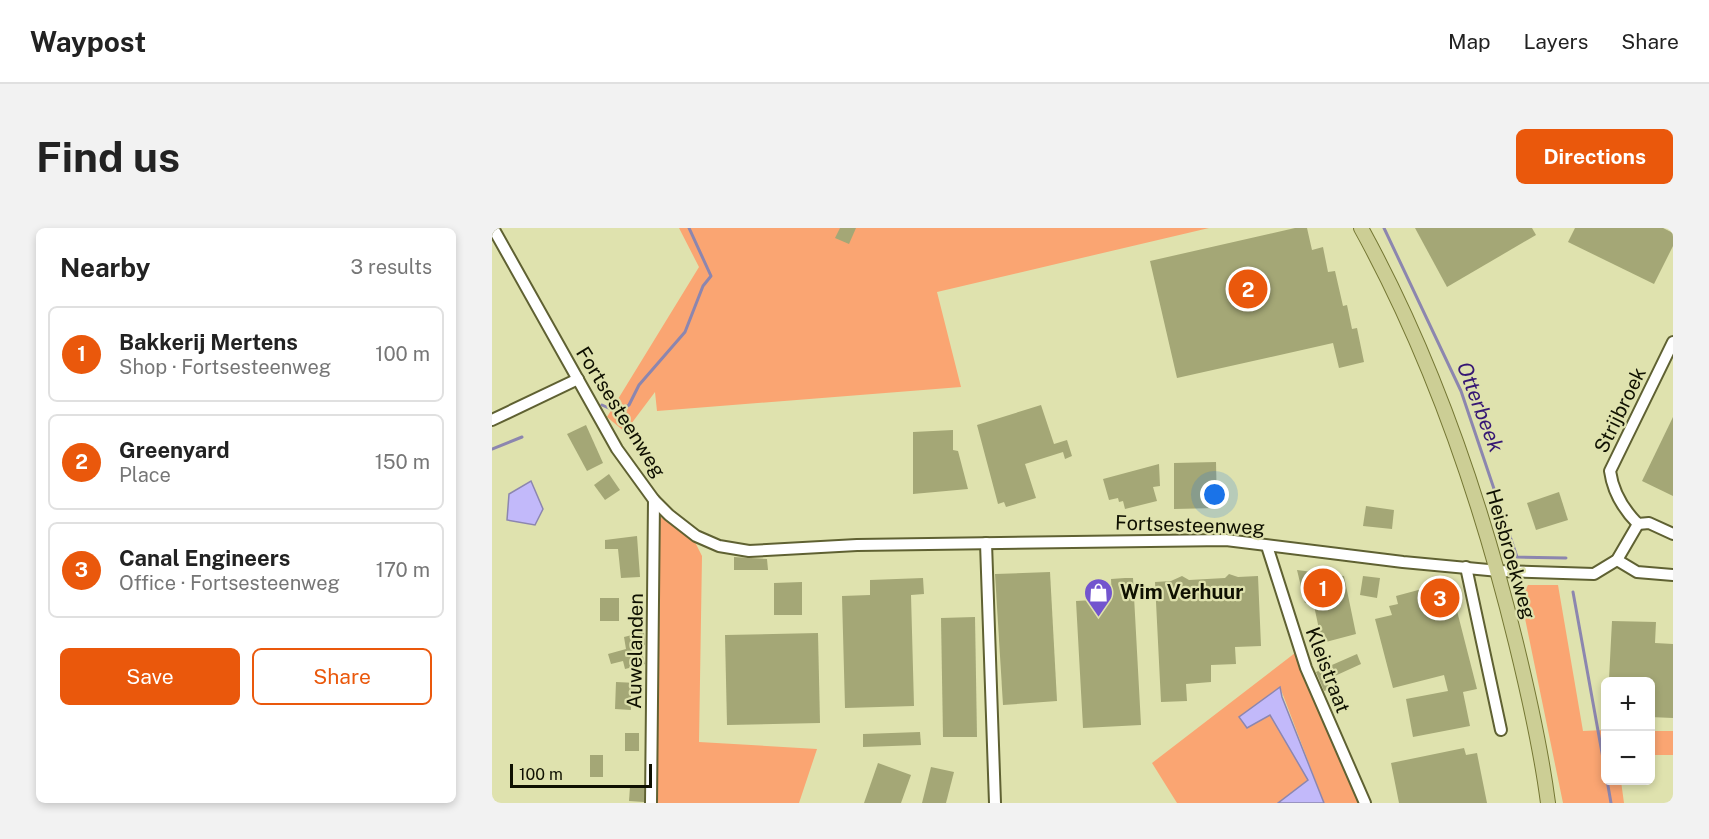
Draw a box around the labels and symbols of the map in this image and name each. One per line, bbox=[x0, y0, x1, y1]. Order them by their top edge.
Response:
pin: 2 bbox=[1228, 266, 1268, 312]
street label: Fortsesteenweg bbox=[571, 342, 671, 482]
water label: Otterbeek bbox=[1452, 358, 1509, 456]
street label: Strijbroek bbox=[1589, 363, 1651, 457]
your location bbox=[1200, 480, 1229, 509]
street label: Heisbroekweg bbox=[1481, 486, 1541, 622]
street label: Fortsesteenweg bbox=[1115, 510, 1265, 540]
pin: 1 bbox=[1304, 566, 1342, 610]
shop icon: Wim Verhuur bbox=[1083, 576, 1115, 618]
pin: 3 bbox=[1420, 576, 1460, 620]
place label: Wim Verhuur bbox=[1120, 580, 1244, 604]
street label: Auwelanden bbox=[622, 593, 648, 709]
street label: Kleistraat bbox=[1301, 624, 1355, 716]
scale bar bbox=[510, 761, 652, 788]

